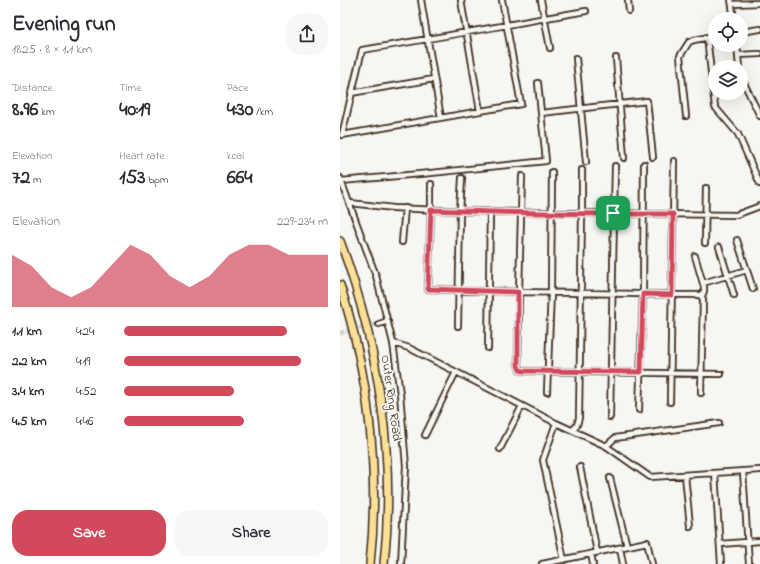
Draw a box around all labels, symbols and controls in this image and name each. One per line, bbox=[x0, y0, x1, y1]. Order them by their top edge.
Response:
text: Evening run bbox=[12, 9, 116, 41]
map controls bbox=[708, 12, 748, 100]
button: locate bbox=[708, 12, 748, 52]
button: share bbox=[286, 13, 328, 55]
text: 18:25 · 8 × 1.1 km bbox=[12, 40, 92, 59]
button: layers bbox=[708, 60, 748, 100]
text: Distance bbox=[12, 80, 53, 96]
text: Time bbox=[119, 80, 141, 96]
text: Pace bbox=[227, 80, 248, 96]
text: 8.96 bbox=[12, 96, 38, 125]
text: 40:19 bbox=[119, 96, 150, 125]
text: 4:30 bbox=[227, 96, 254, 125]
text: km bbox=[38, 104, 55, 120]
text: /km bbox=[254, 104, 273, 120]
text: Elevation bbox=[12, 148, 52, 164]
text: Heart rate bbox=[119, 148, 164, 164]
text: kcal bbox=[227, 148, 244, 164]
text: 72 bbox=[12, 164, 30, 193]
text: 153 bbox=[119, 164, 145, 193]
text: 664 bbox=[227, 164, 253, 193]
text: m bbox=[30, 172, 41, 188]
text: bpm bbox=[145, 172, 168, 188]
pin bbox=[596, 196, 630, 230]
icon: arrive bbox=[602, 202, 624, 224]
text: Elevation bbox=[12, 212, 60, 231]
text: 229–234 m bbox=[277, 212, 328, 231]
text: 1.1 km bbox=[12, 322, 42, 341]
text: 4:24 bbox=[76, 322, 94, 341]
text: 2.2 km bbox=[12, 352, 47, 371]
text: 4:19 bbox=[76, 352, 91, 371]
street label: Outer Ring Road bbox=[375, 354, 407, 443]
text: 3.4 km bbox=[12, 382, 44, 401]
text: 4:52 bbox=[76, 382, 96, 401]
text: 4.5 km bbox=[12, 412, 46, 431]
text: 4:46 bbox=[76, 412, 94, 431]
button: Save bbox=[12, 510, 166, 556]
button: Share bbox=[174, 510, 328, 556]

